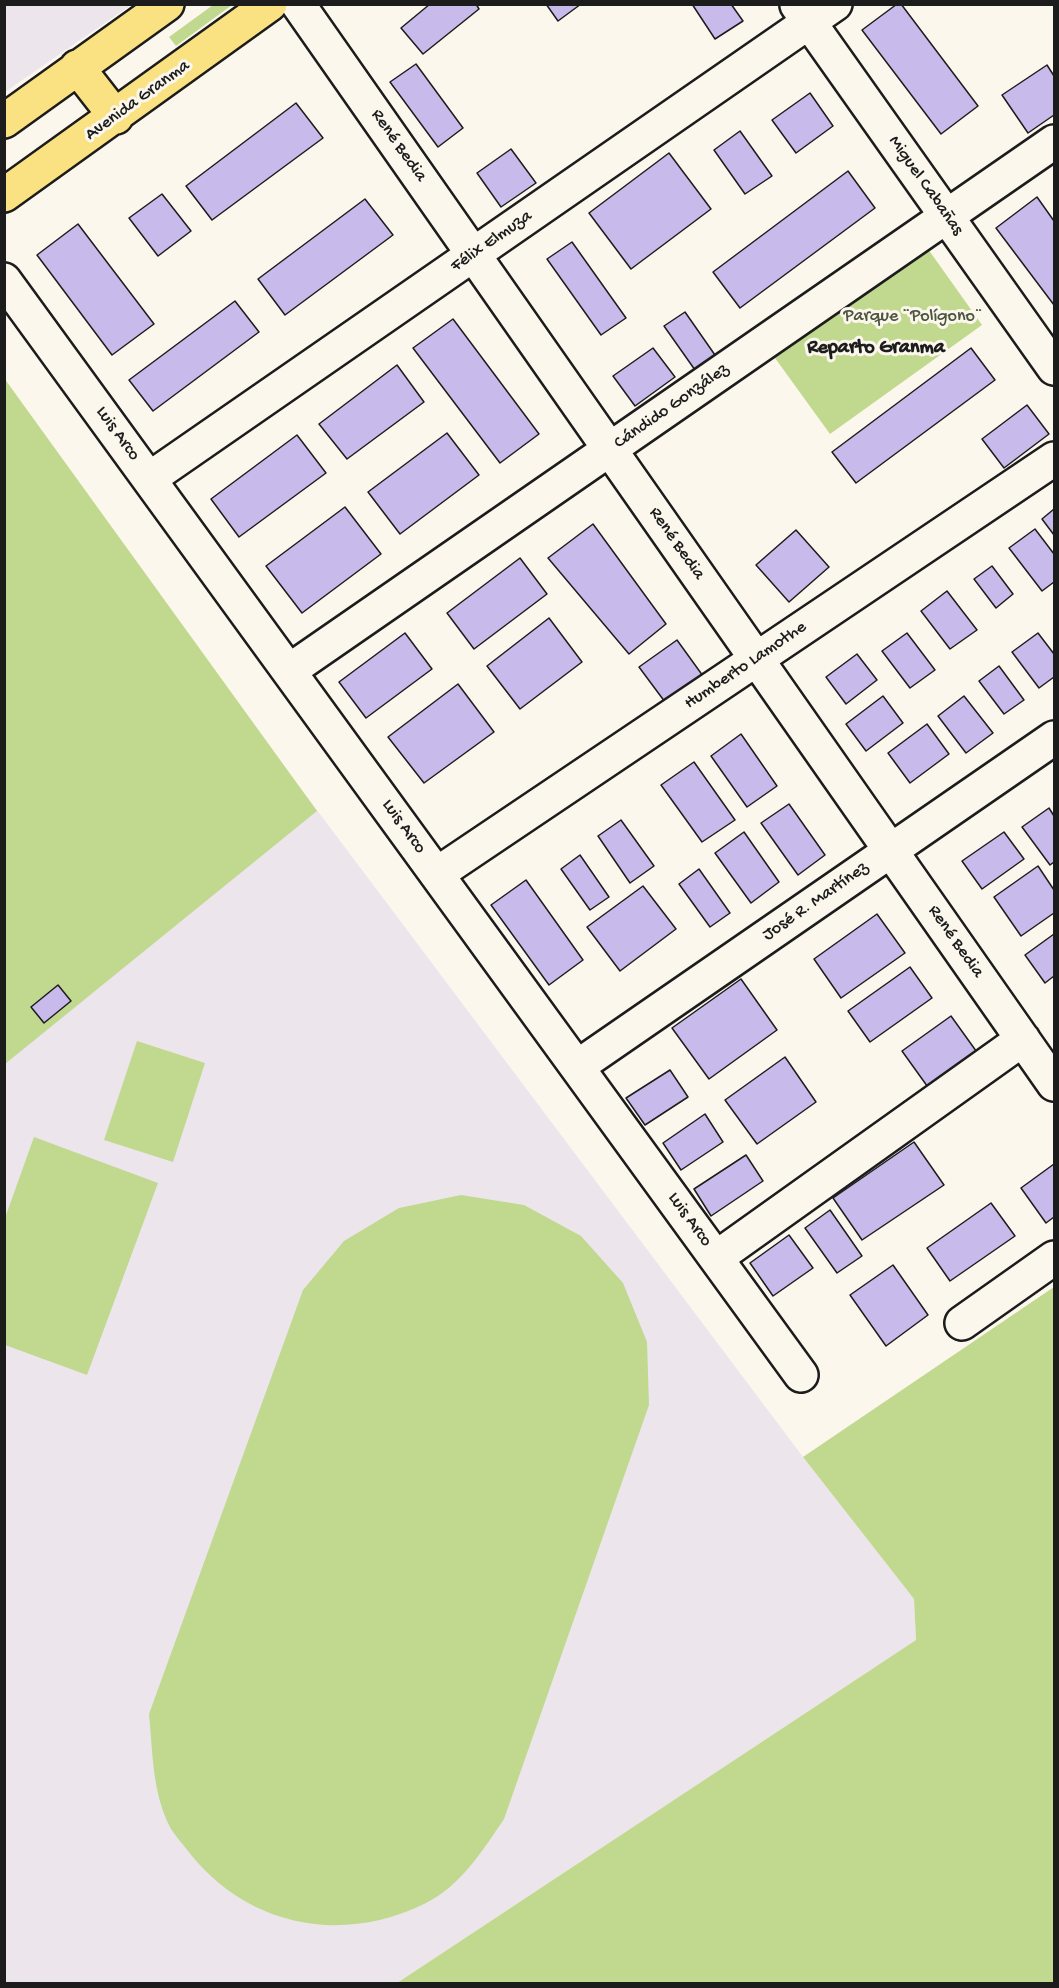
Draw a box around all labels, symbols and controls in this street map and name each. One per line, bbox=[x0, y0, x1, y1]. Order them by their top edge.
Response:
street label: Avenida Granma bbox=[81, 56, 195, 146]
street label: René Bedia bbox=[365, 105, 431, 187]
street label: Miguel Cabañas bbox=[883, 132, 967, 240]
street label: Félix Elmuza bbox=[447, 206, 537, 278]
park label: Parque ¨Polígono¨ bbox=[844, 306, 982, 328]
district label: Reparto Granma bbox=[807, 337, 945, 361]
street label: Cándido González bbox=[610, 359, 734, 455]
street label: Luis Arco bbox=[90, 402, 144, 466]
street label: René Bedia bbox=[643, 503, 709, 585]
street label: Humberto Lamothe bbox=[681, 617, 811, 715]
street label: Luis Arco bbox=[376, 795, 430, 859]
street label: José R. Martínez bbox=[759, 858, 873, 946]
street label: René Bedia bbox=[922, 901, 988, 983]
street label: Luis Arco bbox=[662, 1188, 716, 1252]

